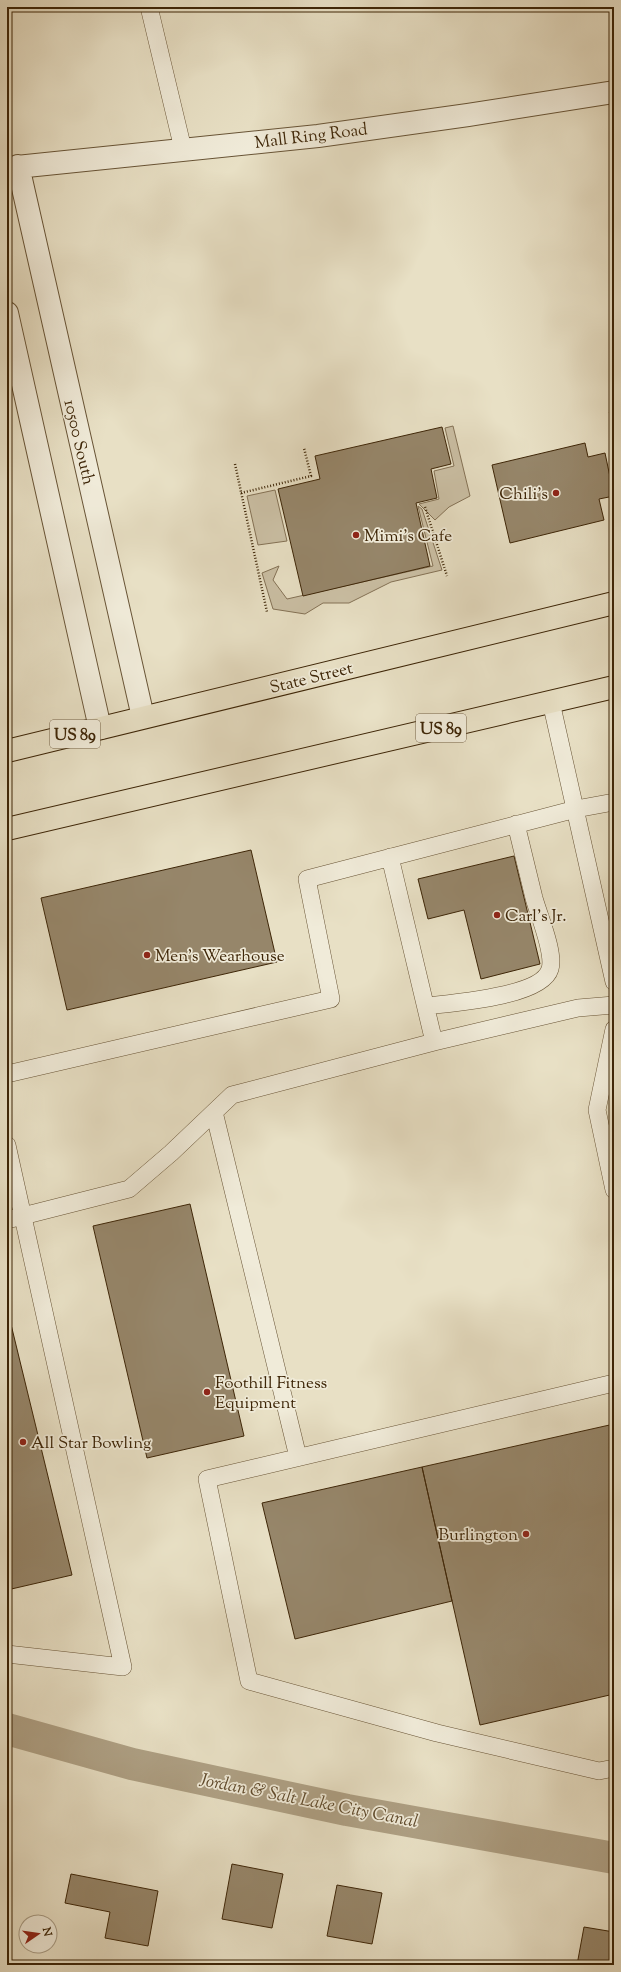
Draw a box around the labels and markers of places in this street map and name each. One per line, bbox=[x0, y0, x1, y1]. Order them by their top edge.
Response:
place label: Chili's bbox=[499, 483, 548, 507]
marker: Chili's bbox=[551, 488, 561, 498]
place label: Mimi's Cafe bbox=[364, 525, 452, 549]
marker: Mimi's Cafe bbox=[351, 530, 361, 540]
place label: Carl's Jr. bbox=[505, 905, 567, 929]
marker: Carl's Jr. bbox=[492, 910, 502, 920]
place label: Men's Wearhouse bbox=[155, 945, 285, 969]
marker: Men's Wearhouse bbox=[142, 950, 152, 960]
place label: Foothill Fitness Equipment bbox=[215, 1372, 328, 1416]
marker: Foothill Fitness Equipment bbox=[202, 1387, 212, 1397]
place label: All Star Bowling bbox=[31, 1432, 151, 1456]
marker: All Star Bowling bbox=[18, 1437, 28, 1447]
place label: Burlington bbox=[438, 1524, 518, 1548]
marker: Burlington bbox=[521, 1529, 531, 1539]

